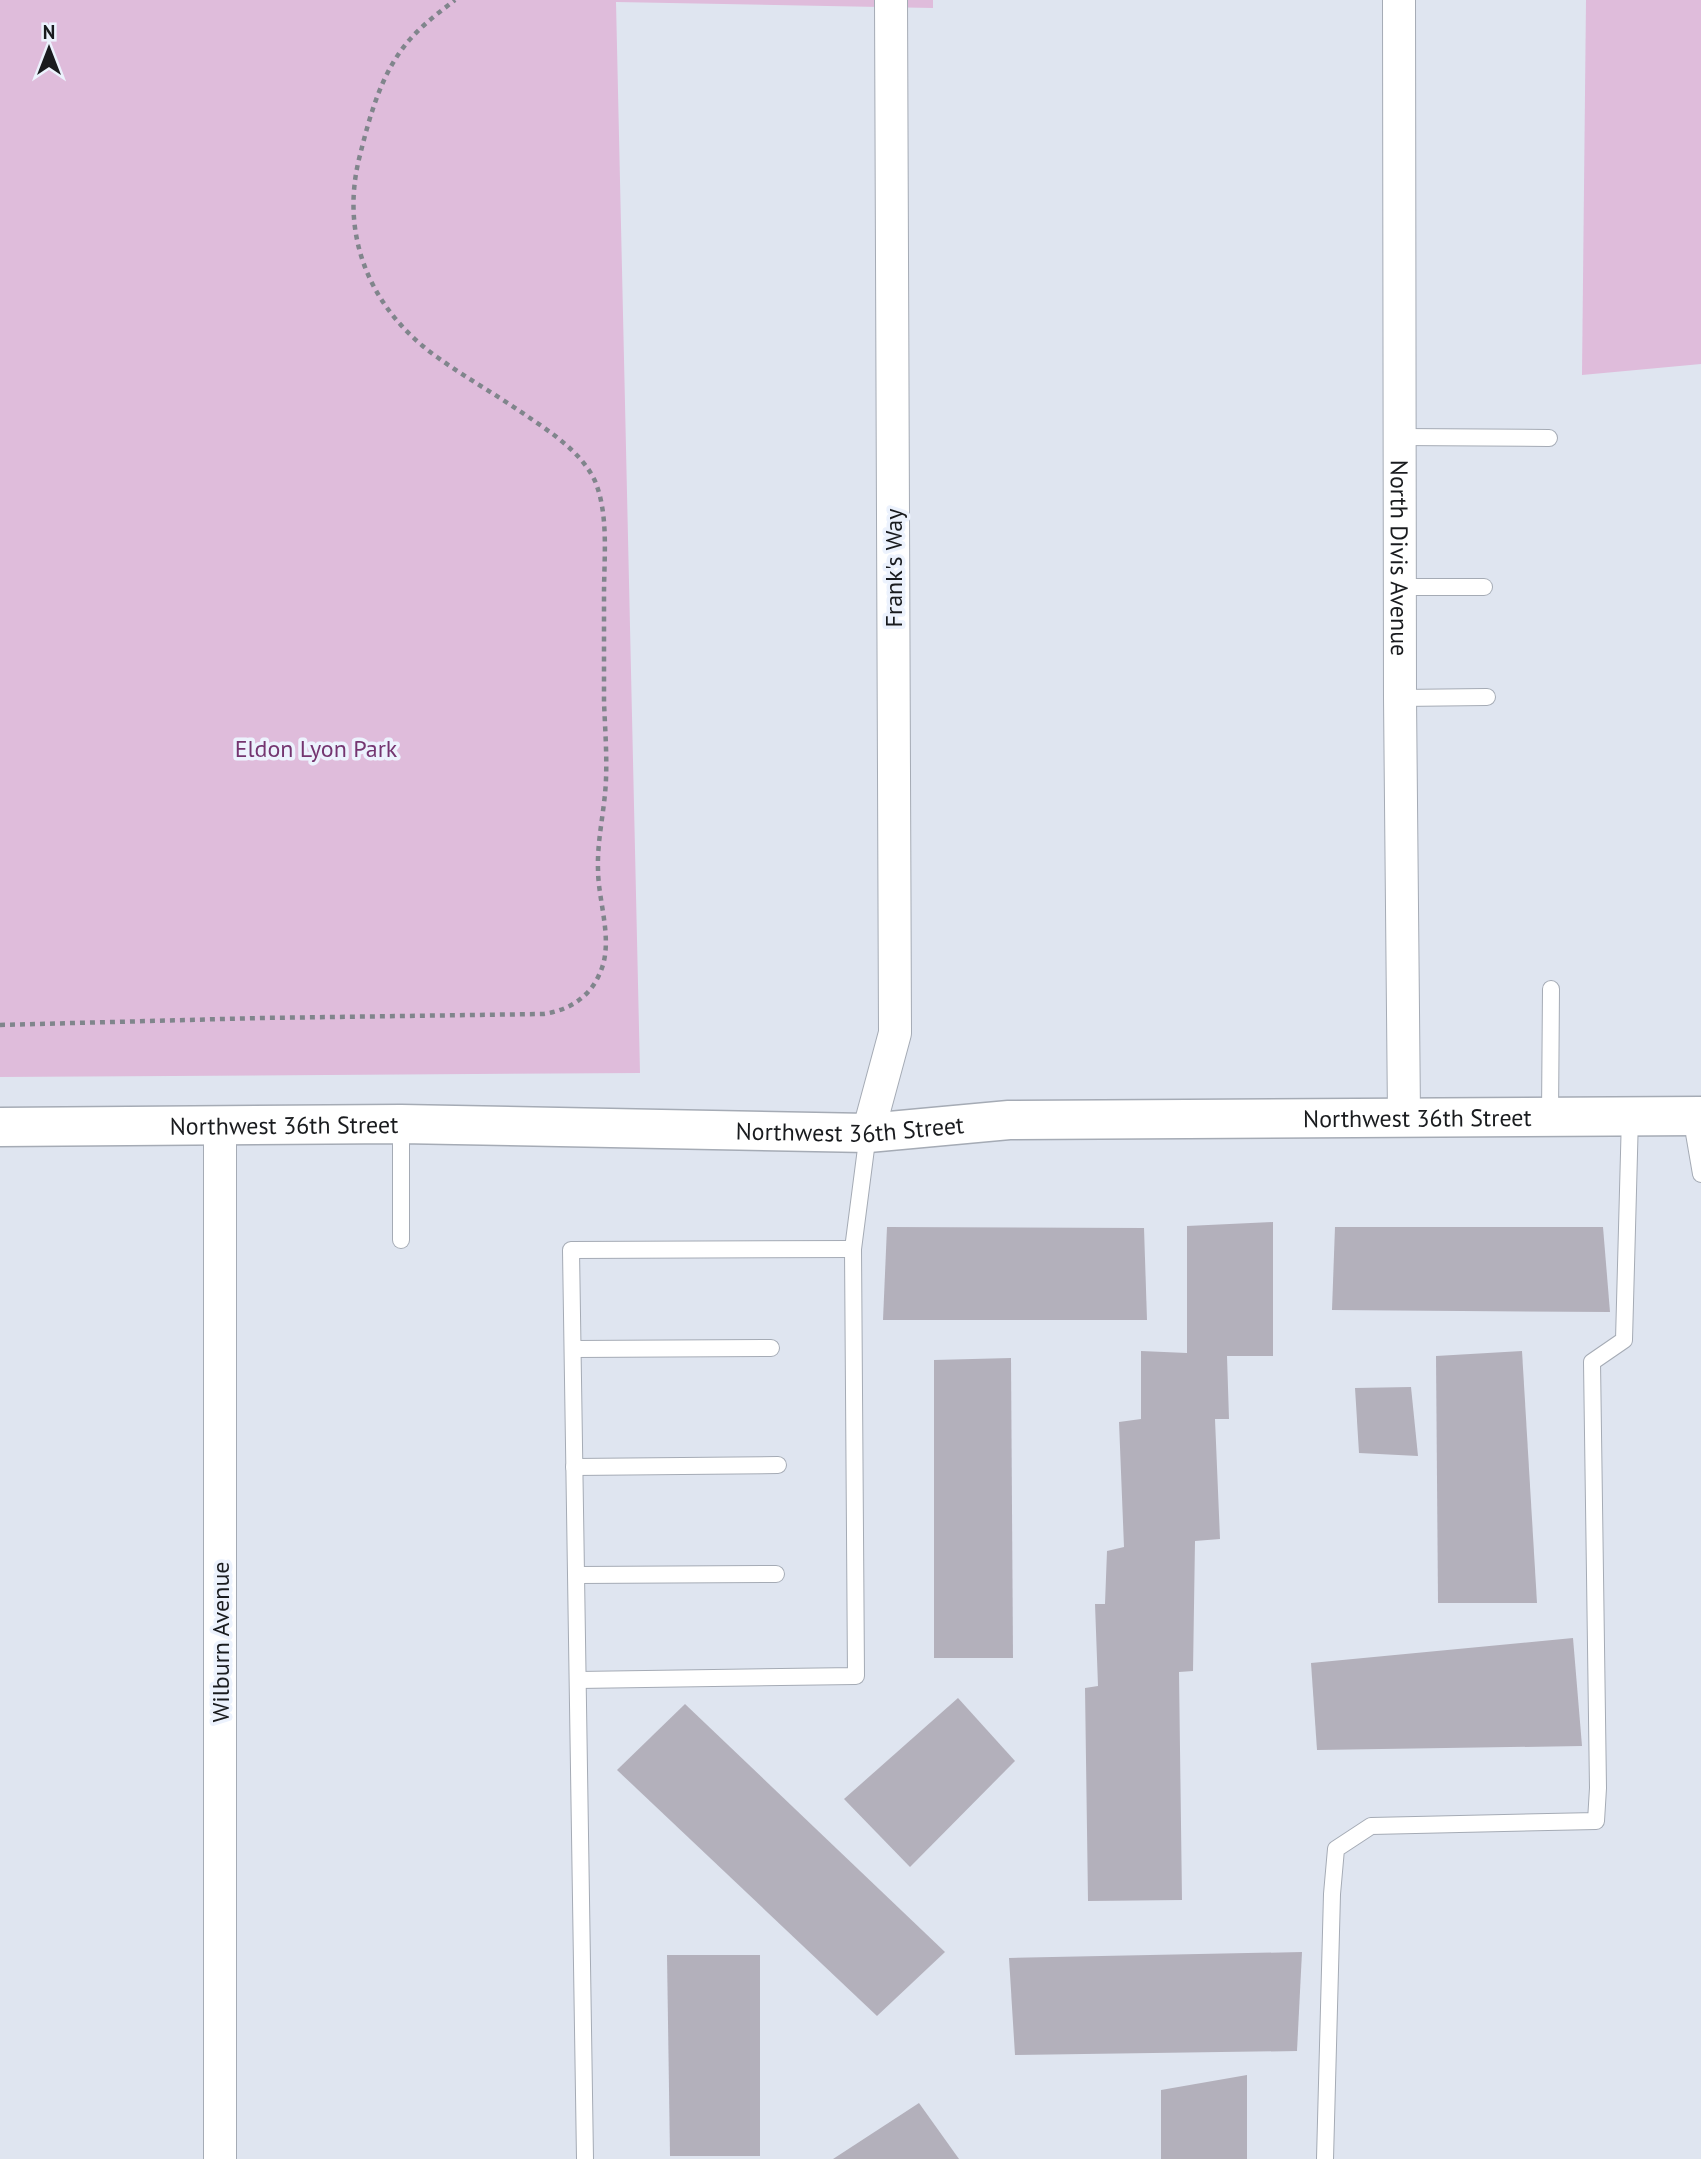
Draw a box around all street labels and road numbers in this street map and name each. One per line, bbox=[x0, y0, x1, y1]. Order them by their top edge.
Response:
street label: North Divis Avenue bbox=[1384, 460, 1415, 656]
street label: Frank's Way bbox=[878, 509, 909, 627]
street label: Northwest 36th Street bbox=[1303, 1101, 1532, 1134]
street label: Northwest 36th Street bbox=[170, 1109, 398, 1141]
street label: Northwest 36th Street bbox=[735, 1109, 965, 1149]
street label: Wilburn Avenue bbox=[205, 1561, 236, 1723]

